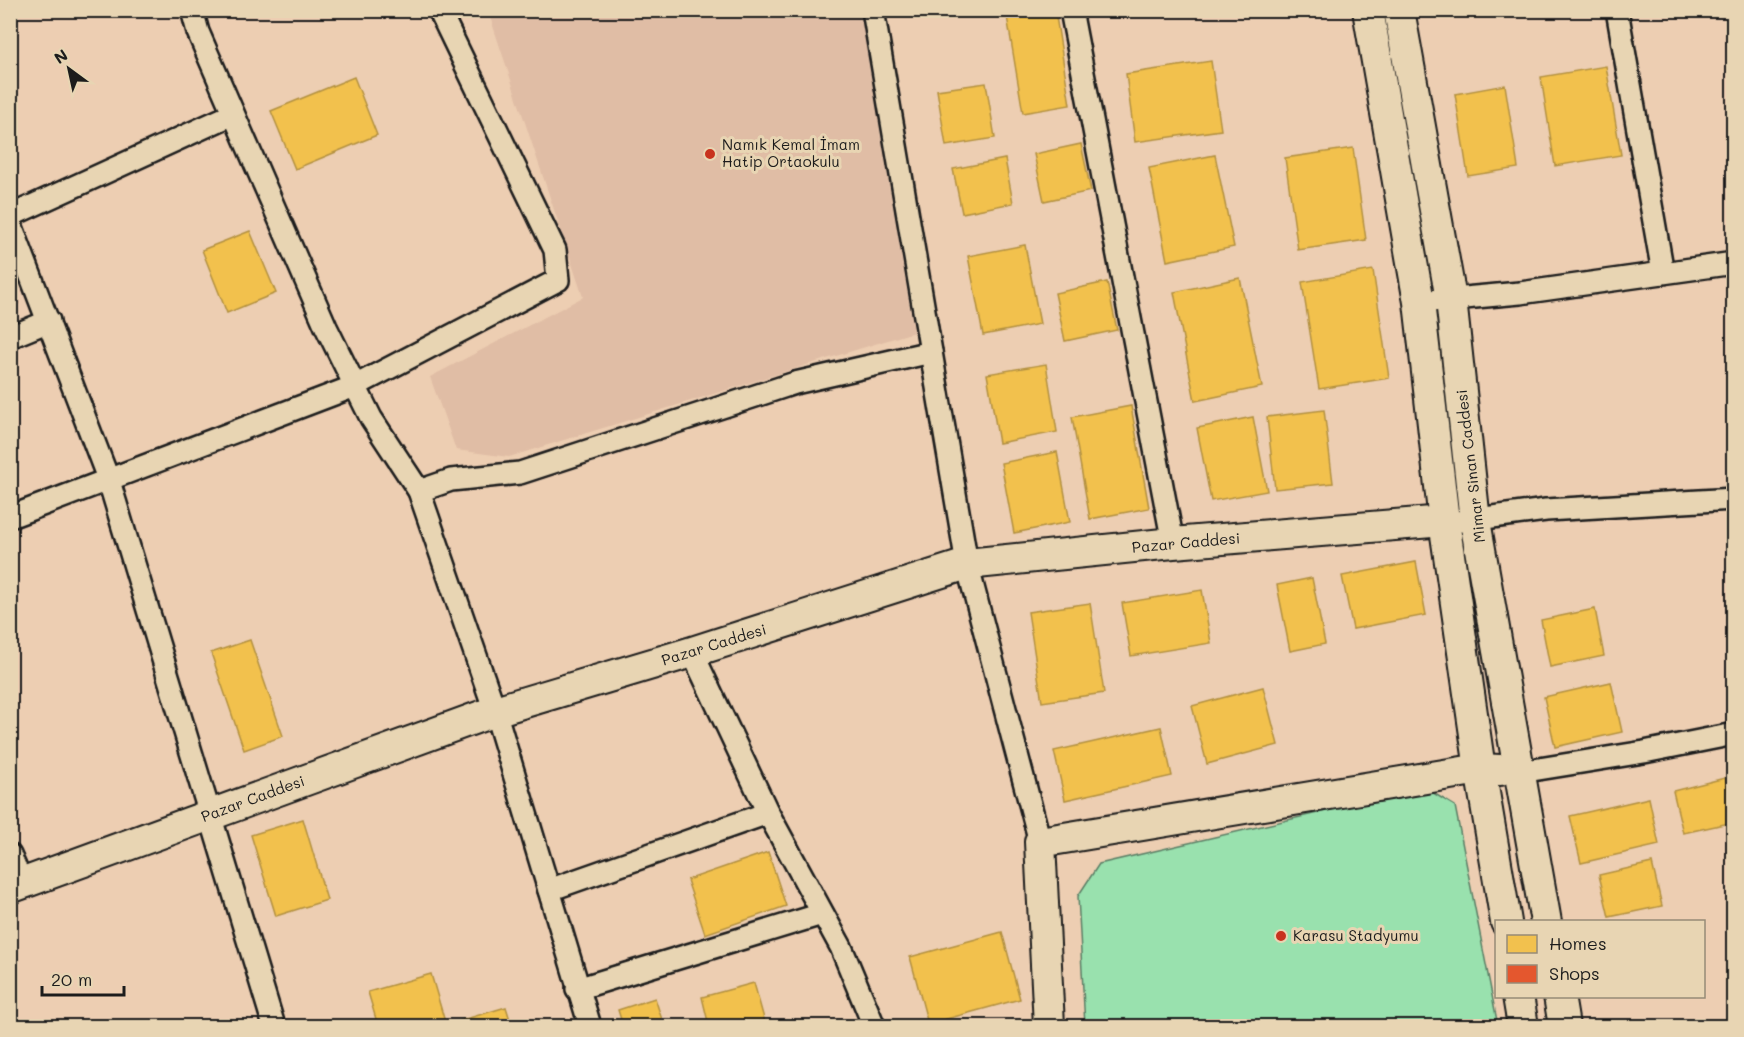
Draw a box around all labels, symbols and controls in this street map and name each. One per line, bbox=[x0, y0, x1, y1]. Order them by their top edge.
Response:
north arrow bbox=[39, 39, 99, 99]
text: N bbox=[50, 44, 71, 68]
place label: Namık Kemal İmam Hatip Ortaokulu bbox=[722, 134, 860, 171]
marker: Namık Kemal İmam Hatip Ortaokulu bbox=[703, 147, 717, 161]
street label: Mimar Sinan Caddesi bbox=[1451, 388, 1489, 544]
street label: Pazar Caddesi bbox=[1131, 527, 1241, 557]
street label: Pazar Caddesi bbox=[659, 619, 769, 670]
street label: Pazar Caddesi bbox=[198, 770, 307, 826]
legend bbox=[1495, 920, 1705, 998]
place label: Karasu Stadyumu bbox=[1293, 925, 1419, 945]
marker: Karasu Stadyumu bbox=[1274, 929, 1288, 943]
text: Homes bbox=[1549, 931, 1607, 955]
scale bar bbox=[42, 959, 124, 997]
text: Shops bbox=[1549, 961, 1600, 985]
text: 20 m bbox=[51, 967, 92, 991]

